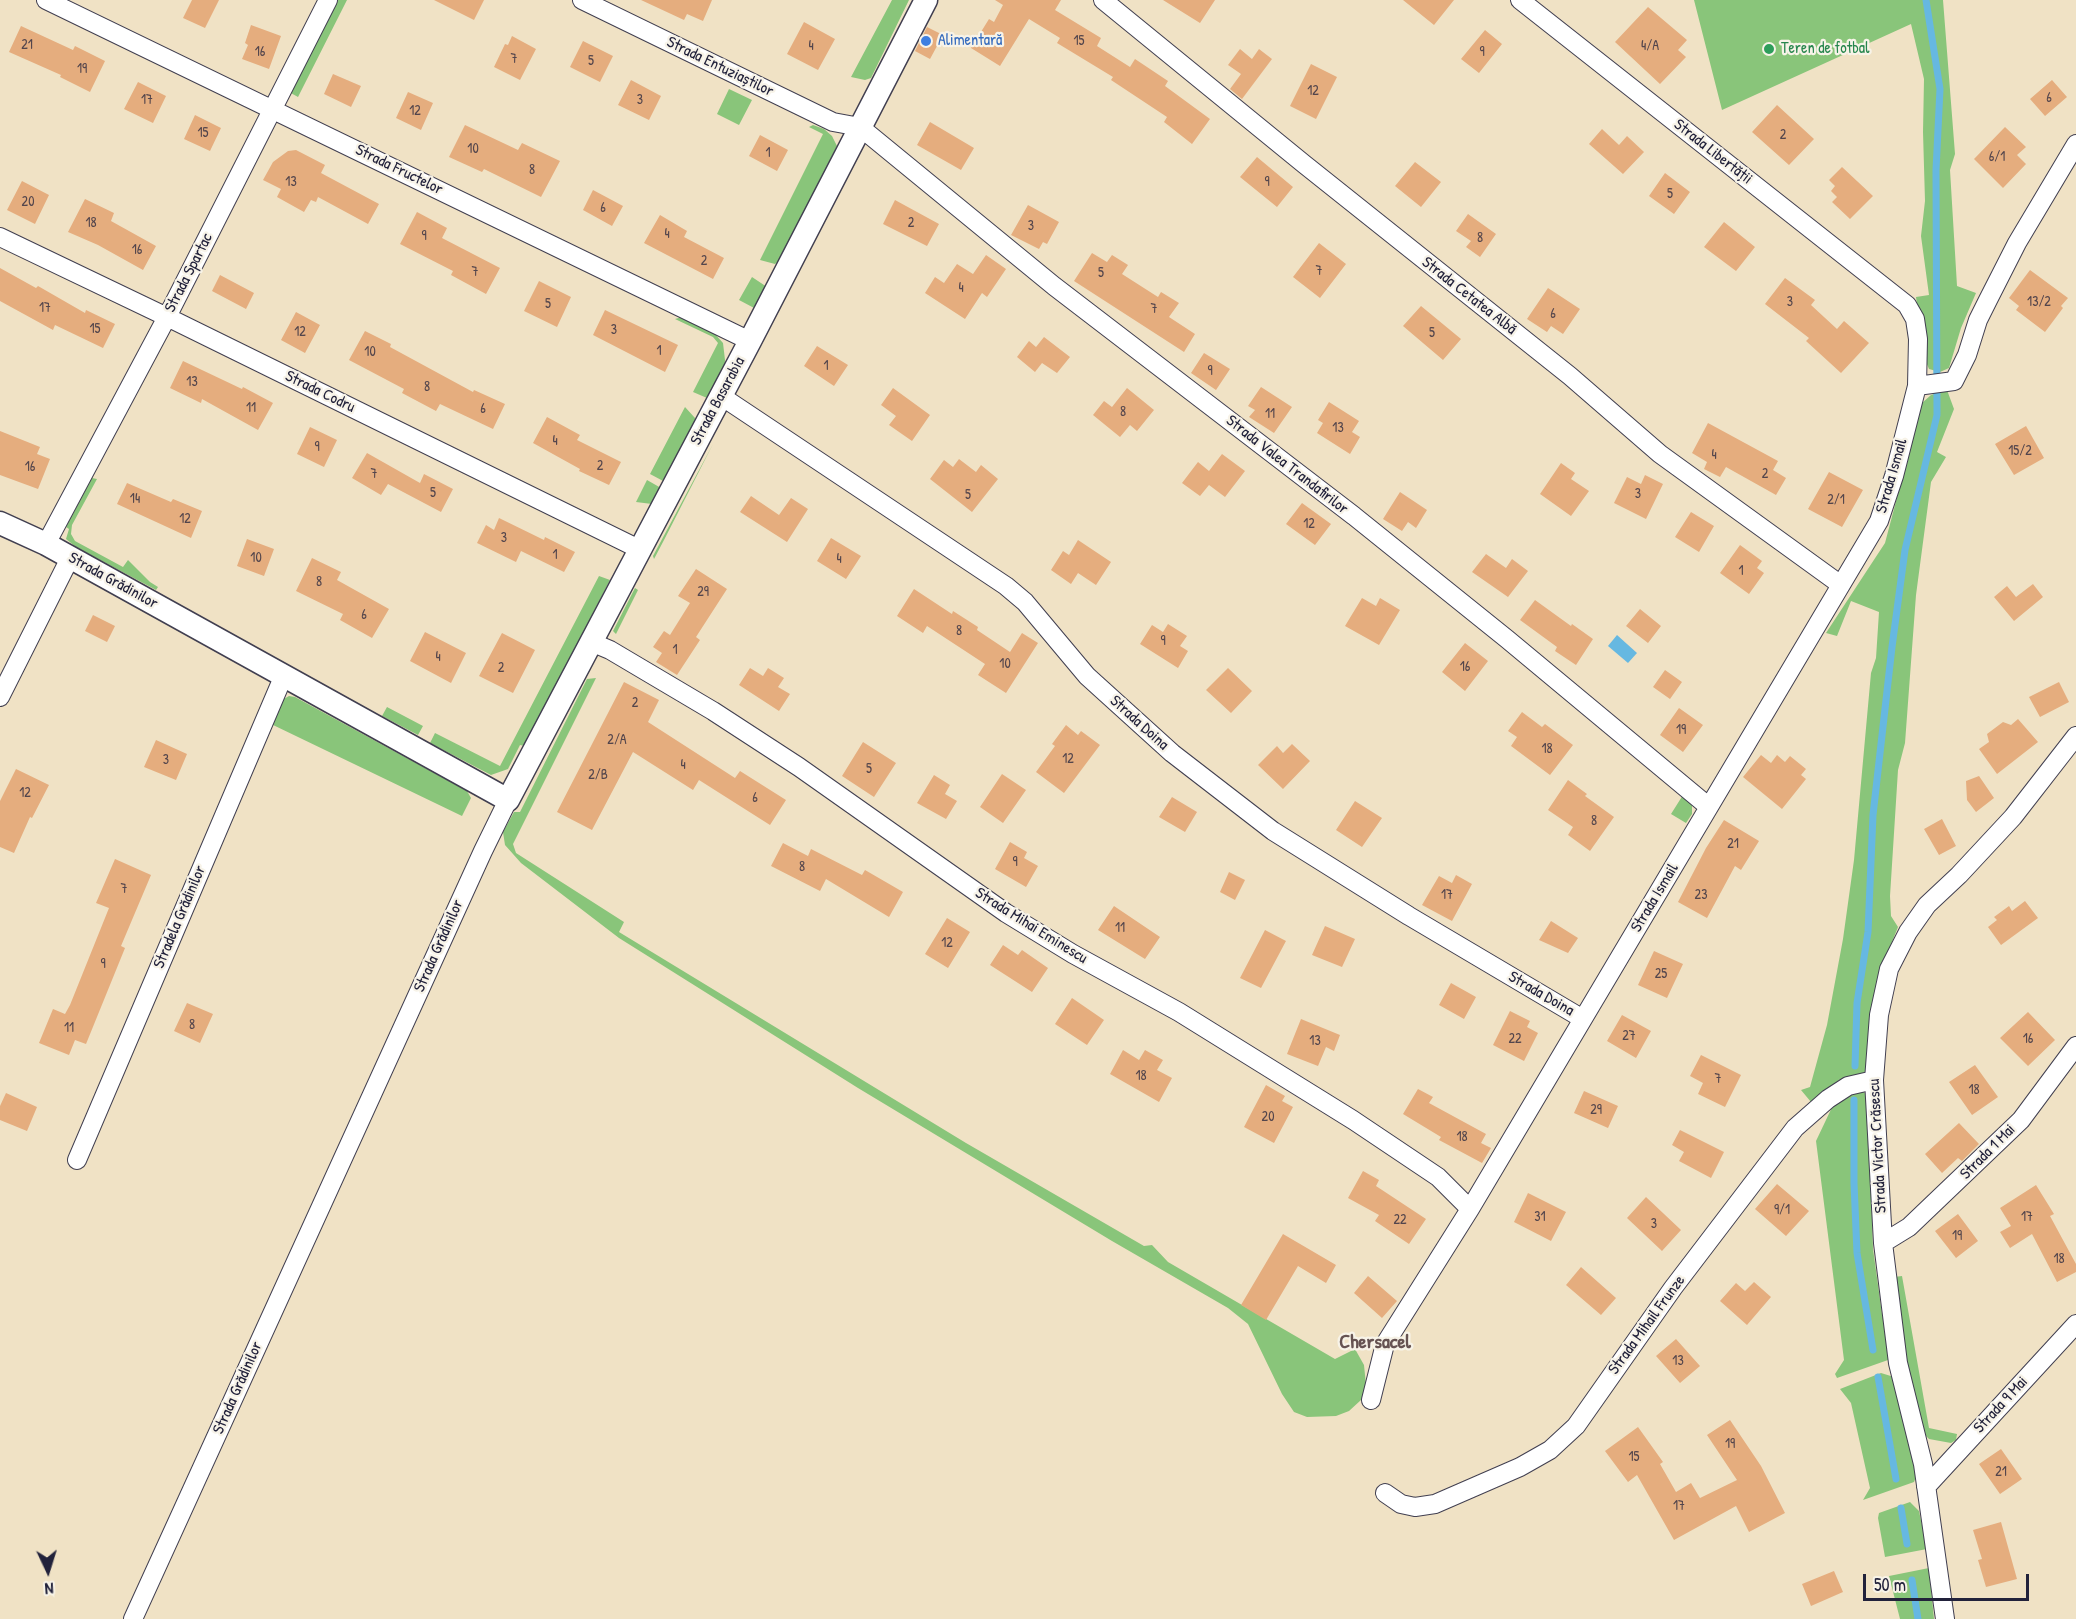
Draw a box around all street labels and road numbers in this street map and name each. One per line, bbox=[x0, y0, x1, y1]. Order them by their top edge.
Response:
street label: Strada Entuziaștilor bbox=[663, 33, 777, 101]
street label: Strada Libertății bbox=[1670, 115, 1756, 189]
street label: Strada Fructelor bbox=[352, 141, 446, 199]
street label: Strada Spartac bbox=[161, 230, 217, 316]
street label: Strada Cetatea Albă bbox=[1418, 253, 1520, 339]
street label: Strada Basarabia bbox=[687, 354, 749, 448]
street label: Strada Codru bbox=[282, 367, 358, 417]
street label: Strada Valea Trandafirilor bbox=[1222, 411, 1352, 519]
street label: Strada Ismail bbox=[1872, 437, 1912, 515]
street label: Strada Grădinilor bbox=[65, 549, 161, 613]
street label: Strada Doina bbox=[1106, 692, 1172, 754]
street label: Strada Ismail bbox=[1627, 860, 1683, 936]
street label: Stradela Grădinilor bbox=[150, 863, 210, 971]
street label: Strada Mihai Eminescu bbox=[971, 884, 1091, 968]
street label: Strada Grădinilor bbox=[410, 897, 468, 995]
street label: Strada Doina bbox=[1505, 968, 1577, 1020]
street label: Strada Victor Crăsescu bbox=[1865, 1078, 1891, 1214]
street label: Strada 1 Mai bbox=[1956, 1120, 2020, 1184]
street label: Strada Mihail Frunze bbox=[1605, 1272, 1689, 1378]
street label: Strada Grădinilor bbox=[209, 1339, 267, 1437]
street label: Strada 9 Mai bbox=[1970, 1373, 2032, 1437]

